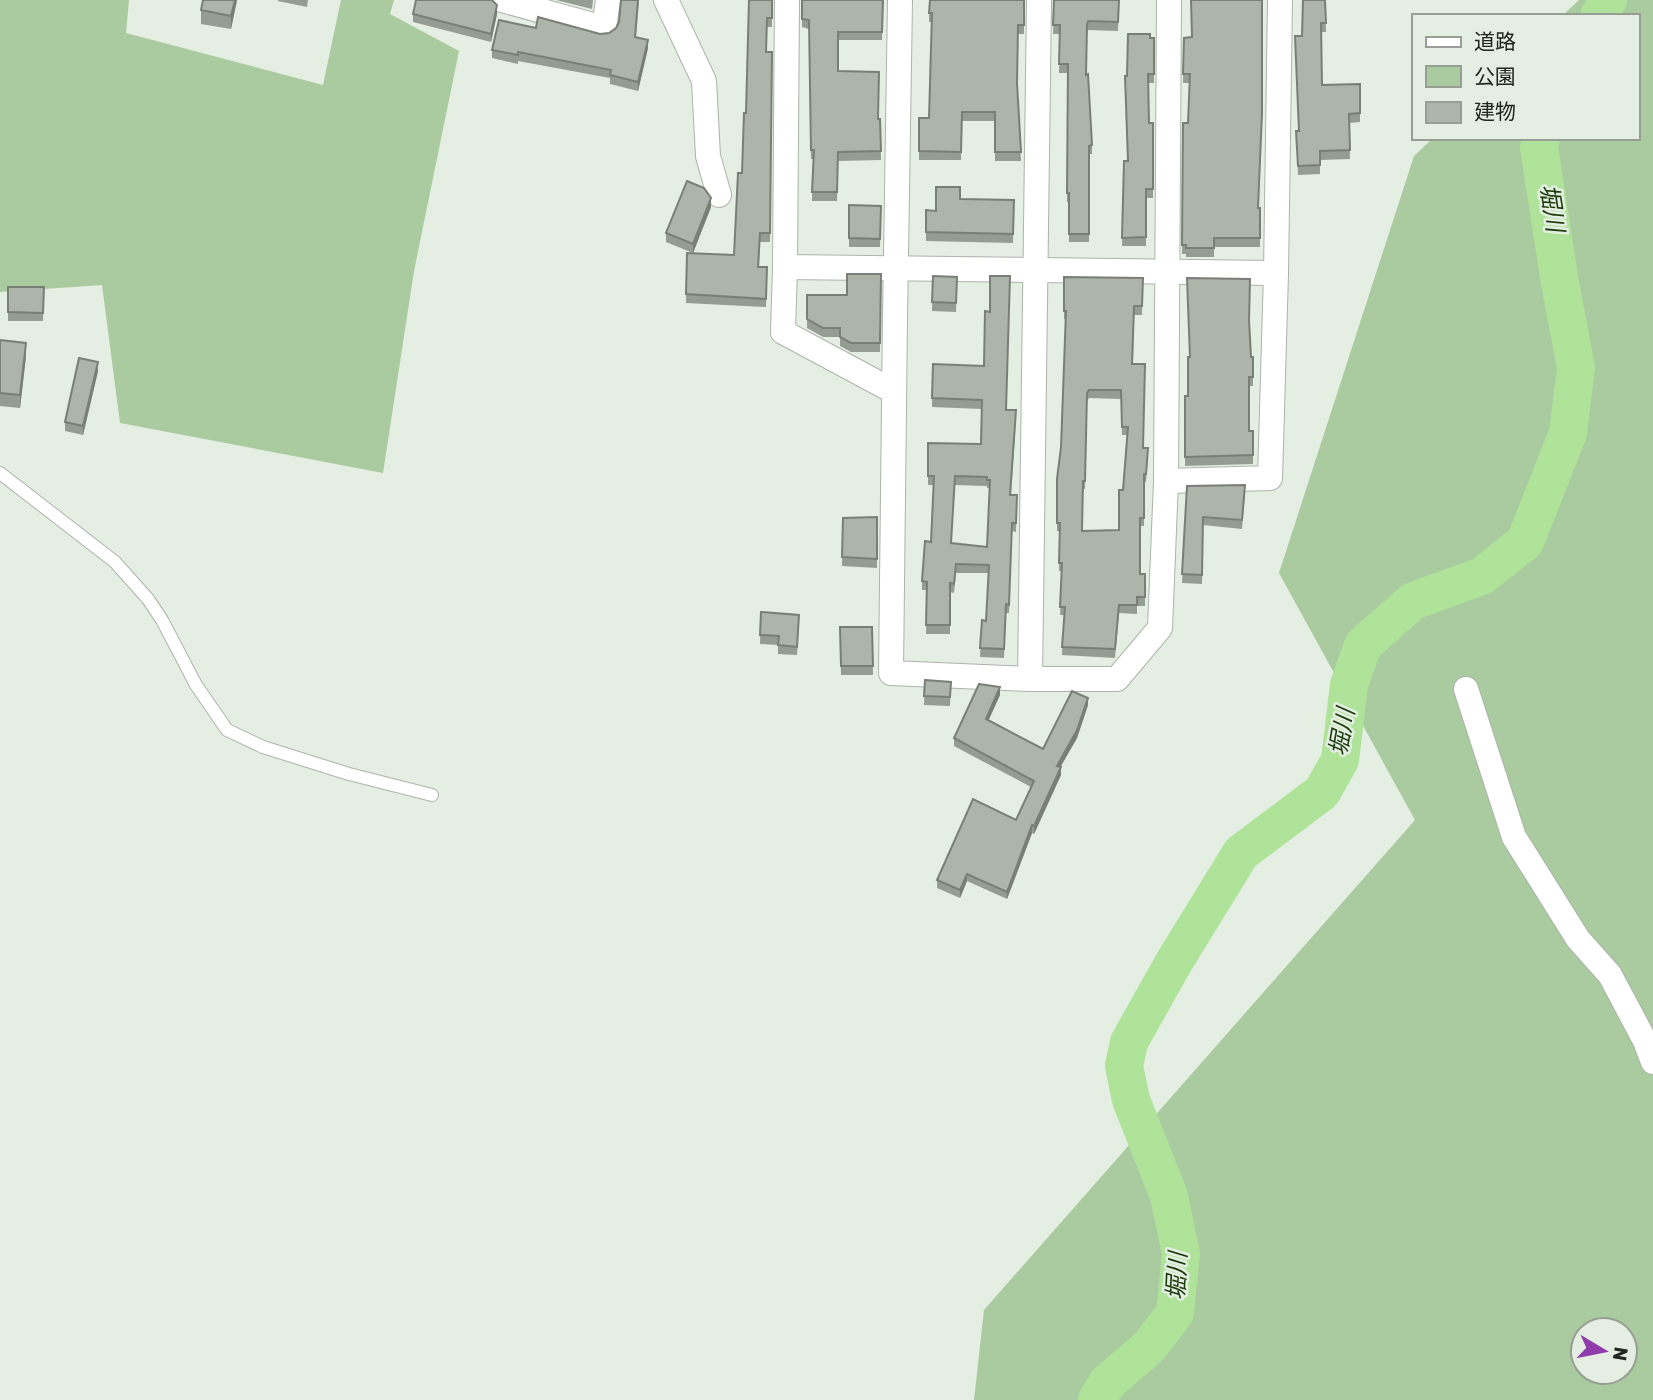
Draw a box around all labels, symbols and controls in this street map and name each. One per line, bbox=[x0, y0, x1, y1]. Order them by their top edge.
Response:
legend bbox=[1412, 14, 1639, 140]
text: 道路 bbox=[1474, 29, 1516, 54]
text: 公園 bbox=[1474, 64, 1516, 89]
text: 建物 bbox=[1474, 99, 1516, 124]
water label: 堀川 bbox=[1534, 182, 1570, 237]
water label: 堀川 bbox=[1324, 703, 1360, 758]
water label: 堀川 bbox=[1162, 1248, 1192, 1301]
north arrow bbox=[1569, 1316, 1639, 1386]
text: N bbox=[1608, 1345, 1633, 1363]

